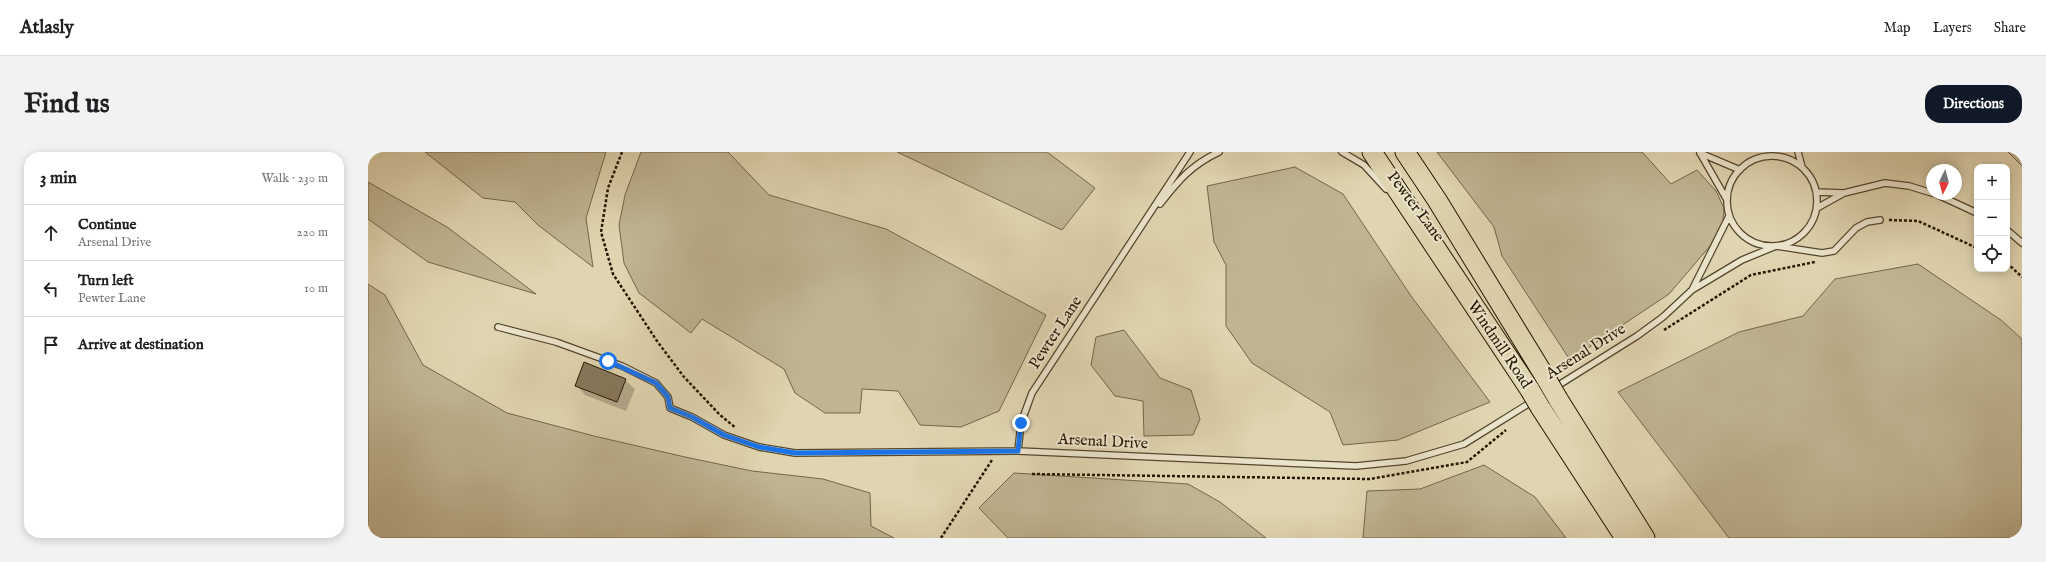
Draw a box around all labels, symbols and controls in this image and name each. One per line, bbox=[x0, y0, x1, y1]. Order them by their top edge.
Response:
text: Atlasly bbox=[20, 16, 74, 40]
text: Map bbox=[1884, 19, 1911, 37]
text: Layers bbox=[1933, 19, 1972, 37]
text: Share bbox=[1994, 19, 2026, 37]
button: Directions bbox=[1925, 85, 2022, 123]
text: Find us bbox=[24, 87, 110, 122]
north arrow bbox=[1926, 164, 1962, 200]
map controls bbox=[1974, 164, 2010, 272]
button: + bbox=[1974, 164, 2010, 200]
text: 3 min bbox=[40, 168, 77, 189]
street label: Pewter Lane bbox=[1382, 168, 1448, 246]
text: Walk · 230 m bbox=[262, 170, 328, 187]
button: − bbox=[1974, 200, 2010, 236]
text: Continue bbox=[78, 215, 136, 234]
icon: ahead bbox=[40, 222, 62, 244]
text: 220 m bbox=[297, 224, 328, 241]
text: Arsenal Drive bbox=[78, 234, 151, 251]
button: locate bbox=[1974, 236, 2010, 272]
text: Turn left bbox=[78, 271, 134, 290]
icon: left bbox=[40, 278, 62, 300]
text: 10 m bbox=[304, 280, 328, 297]
text: Pewter Lane bbox=[78, 290, 146, 307]
street label: Pewter Lane bbox=[1025, 293, 1087, 373]
street label: Windmill Road bbox=[1462, 297, 1536, 393]
street label: Arsenal Drive bbox=[1542, 320, 1630, 385]
icon: arrive bbox=[40, 334, 62, 356]
text: Arrive at destination bbox=[78, 335, 204, 354]
route start bbox=[599, 352, 617, 370]
route end bbox=[1012, 414, 1030, 432]
street label: Arsenal Drive bbox=[1056, 430, 1149, 454]

